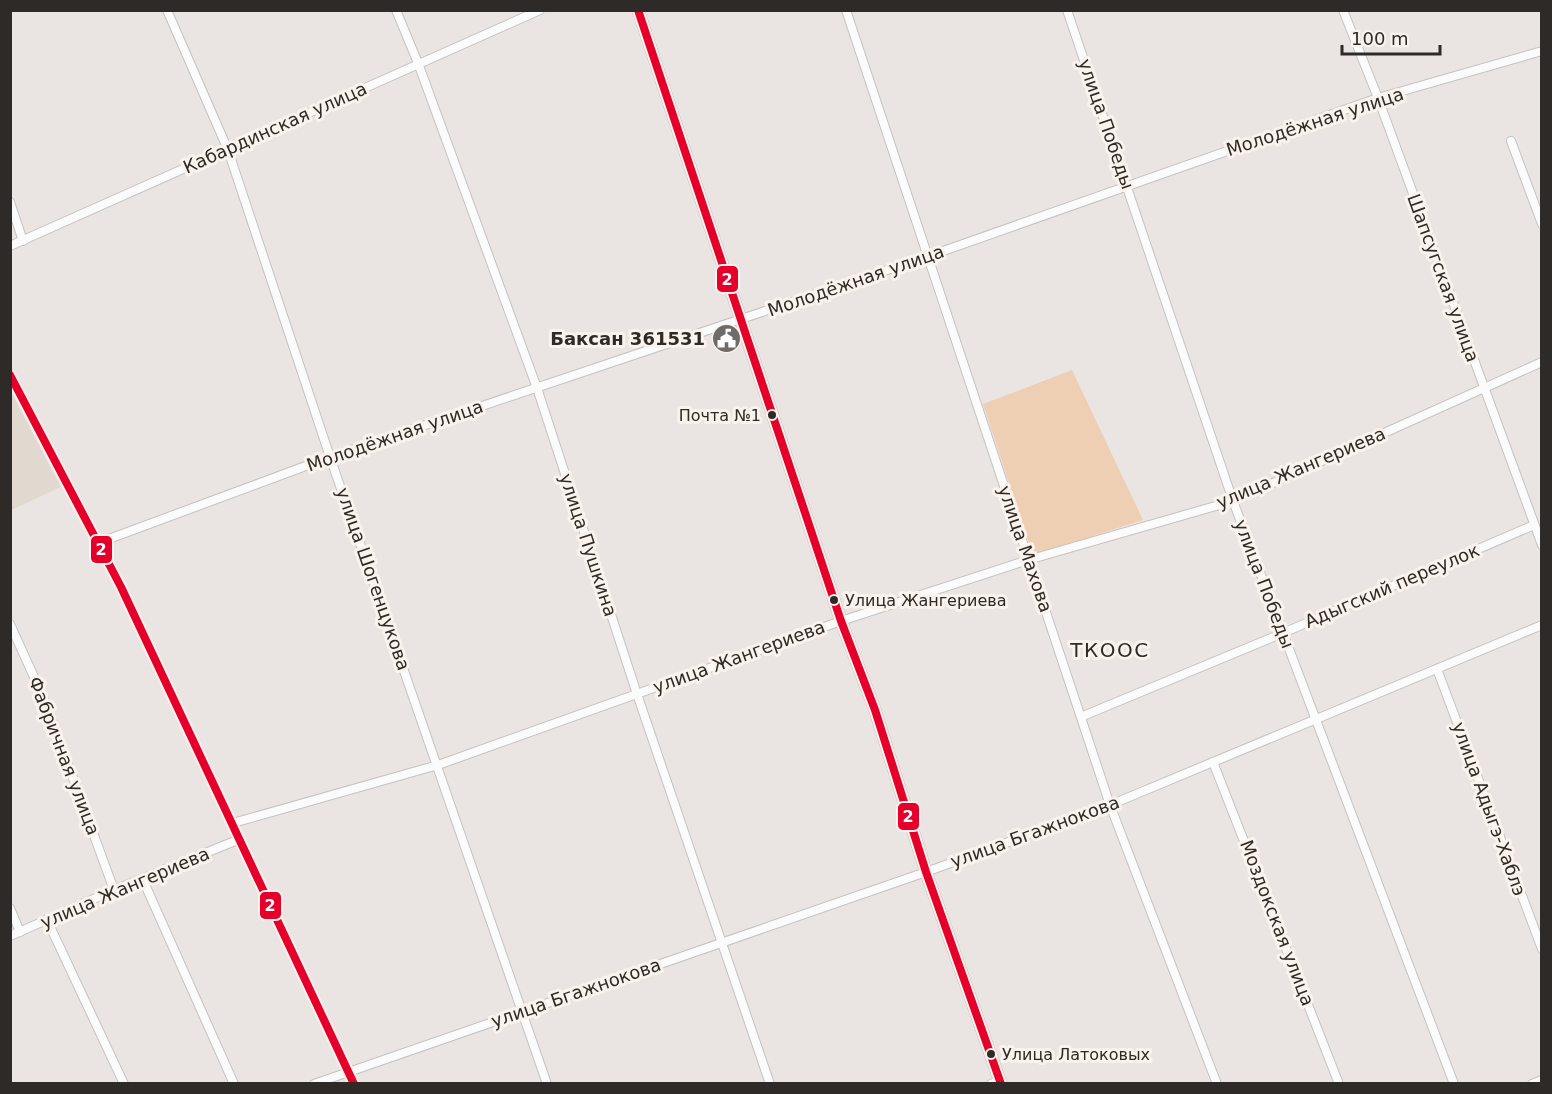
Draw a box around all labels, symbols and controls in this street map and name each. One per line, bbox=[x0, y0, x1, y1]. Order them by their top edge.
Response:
scale bar bbox=[1342, 18, 1440, 56]
text: 100 m bbox=[1351, 28, 1409, 49]
street label: улица Победы bbox=[1074, 56, 1139, 192]
street label: Кабардинская улица bbox=[180, 78, 370, 178]
street label: Молодёжная улица bbox=[1223, 83, 1406, 160]
street label: Шапсугская улица bbox=[1403, 191, 1484, 365]
street label: Молодёжная улица bbox=[765, 240, 947, 321]
line badge: 2 bbox=[716, 265, 739, 293]
text: 2 bbox=[721, 270, 733, 289]
public building icon: Баксан 361531 bbox=[710, 323, 742, 355]
place label: Баксан 361531 bbox=[550, 328, 705, 349]
street label: Молодёжная улица bbox=[304, 395, 486, 476]
place label: Почта №1 bbox=[679, 406, 761, 425]
marker: Почта №1 bbox=[766, 409, 778, 421]
street label: улица Жангериева bbox=[1213, 422, 1388, 513]
street label: улица Пушкина bbox=[555, 471, 621, 619]
street label: улица Махова bbox=[994, 483, 1057, 615]
street label: улица Шогенцукова bbox=[332, 485, 415, 673]
street label: улица Победы bbox=[1230, 516, 1299, 651]
line badge: 2 bbox=[90, 535, 113, 564]
street label: Адыгский переулок bbox=[1301, 539, 1482, 632]
text: 2 bbox=[95, 540, 107, 559]
place label: Улица Жангериева bbox=[845, 591, 1007, 610]
marker: Улица Жангериева bbox=[828, 594, 840, 606]
street label: улица Жангериева bbox=[650, 616, 828, 697]
district label: ТКООС bbox=[1069, 638, 1150, 662]
street label: Фабричная улица bbox=[25, 674, 104, 838]
street label: улица Адыгэ-Хаблэ bbox=[1448, 719, 1531, 899]
street label: улица Бгажнокова bbox=[948, 791, 1122, 872]
line badge: 2 bbox=[897, 802, 920, 831]
text: 2 bbox=[902, 807, 914, 826]
street label: Моздокская улица bbox=[1236, 837, 1319, 1009]
street label: улица Жангериева bbox=[37, 842, 212, 933]
line badge: 2 bbox=[259, 891, 282, 920]
text: 2 bbox=[264, 896, 276, 915]
street label: улица Бгажнокова bbox=[488, 954, 664, 1031]
place label: Улица Латоковых bbox=[1002, 1045, 1150, 1064]
marker: Улица Латоковых bbox=[985, 1048, 997, 1060]

